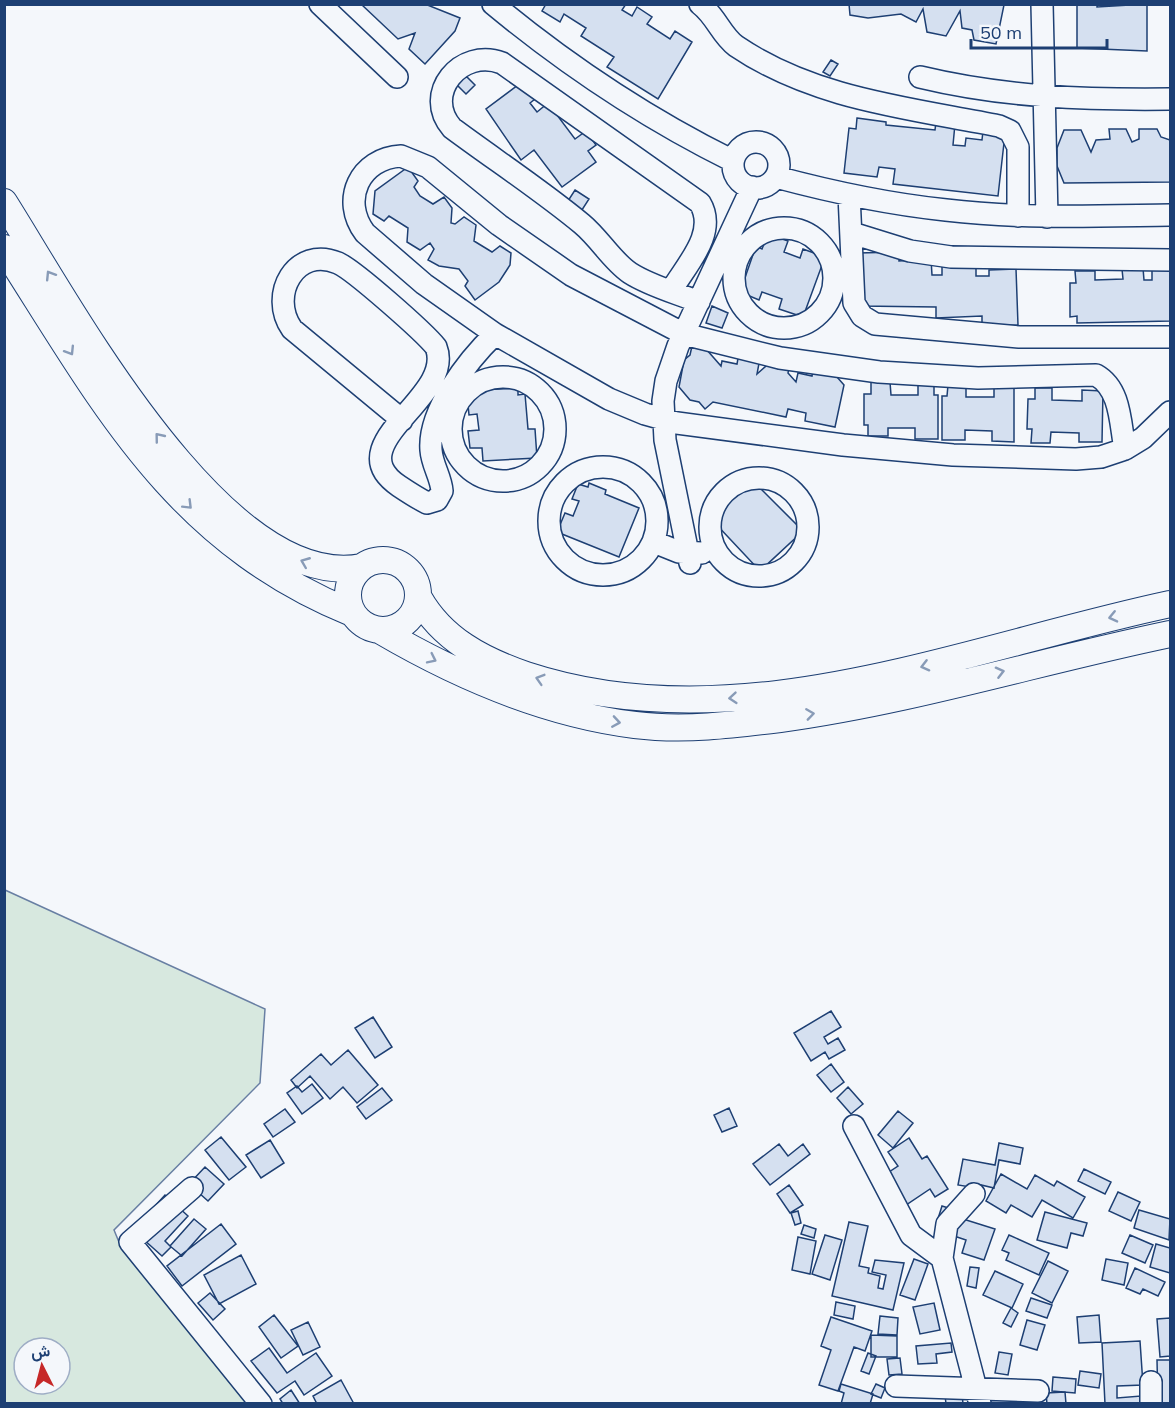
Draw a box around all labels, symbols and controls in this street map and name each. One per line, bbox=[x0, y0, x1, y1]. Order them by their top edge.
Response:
scale bar bbox=[971, 12, 1108, 50]
text: 50 m bbox=[980, 21, 1022, 44]
one-way arrow bbox=[46, 271, 58, 281]
one-way arrow bbox=[62, 345, 74, 355]
one-way arrow bbox=[155, 433, 166, 444]
one-way arrow bbox=[181, 498, 191, 509]
one-way arrow bbox=[300, 557, 311, 569]
one-way arrow bbox=[1109, 609, 1119, 622]
one-way arrow bbox=[426, 652, 437, 663]
one-way arrow bbox=[920, 658, 930, 671]
one-way arrow bbox=[995, 667, 1005, 680]
one-way arrow bbox=[535, 674, 546, 686]
one-way arrow bbox=[728, 691, 737, 704]
one-way arrow bbox=[806, 709, 815, 721]
one-way arrow bbox=[611, 715, 621, 728]
north arrow bbox=[12, 1336, 72, 1396]
text: ش bbox=[30, 1340, 51, 1362]

